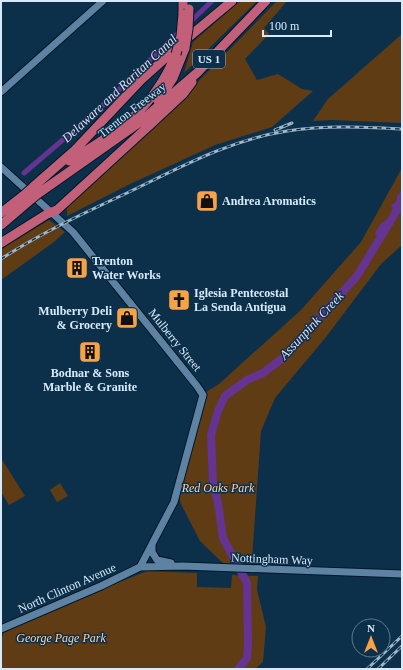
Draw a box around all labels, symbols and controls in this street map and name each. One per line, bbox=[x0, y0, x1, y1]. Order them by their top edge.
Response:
scale bar bbox=[263, 12, 331, 38]
text: 100 m bbox=[269, 19, 300, 33]
water label: Delaware and Raritan Canal bbox=[58, 31, 180, 146]
road number: US 1 bbox=[193, 50, 225, 68]
street label: Trenton Freeway bbox=[95, 79, 169, 141]
shop icon: Andrea Aromatics bbox=[194, 188, 220, 214]
place label: Andrea Aromatics bbox=[222, 194, 316, 208]
place label: Trenton Water Works bbox=[92, 254, 161, 282]
building icon: Trenton Water Works bbox=[64, 255, 90, 281]
place label: Iglesia Pentecostal La Senda Antigua bbox=[194, 286, 289, 314]
church icon: Iglesia Pentecostal La Senda Antigua bbox=[166, 287, 192, 313]
water label: Assunpink Creek bbox=[275, 288, 347, 363]
place label: Mulberry Deli & Grocery bbox=[38, 304, 113, 332]
shop icon: Mulberry Deli & Grocery bbox=[114, 305, 140, 331]
street label: Mulberry Street bbox=[146, 306, 205, 375]
building icon: Bodnar & Sons Marble & Granite bbox=[77, 339, 103, 365]
place label: Bodnar & Sons Marble & Granite bbox=[43, 366, 138, 394]
park label: Red Oaks Park bbox=[181, 481, 255, 495]
street label: Nottingham Way bbox=[231, 551, 313, 567]
street label: North Clinton Avenue bbox=[16, 560, 118, 616]
north arrow bbox=[351, 618, 391, 658]
text: N bbox=[367, 622, 375, 634]
park label: George Page Park bbox=[16, 631, 106, 645]

